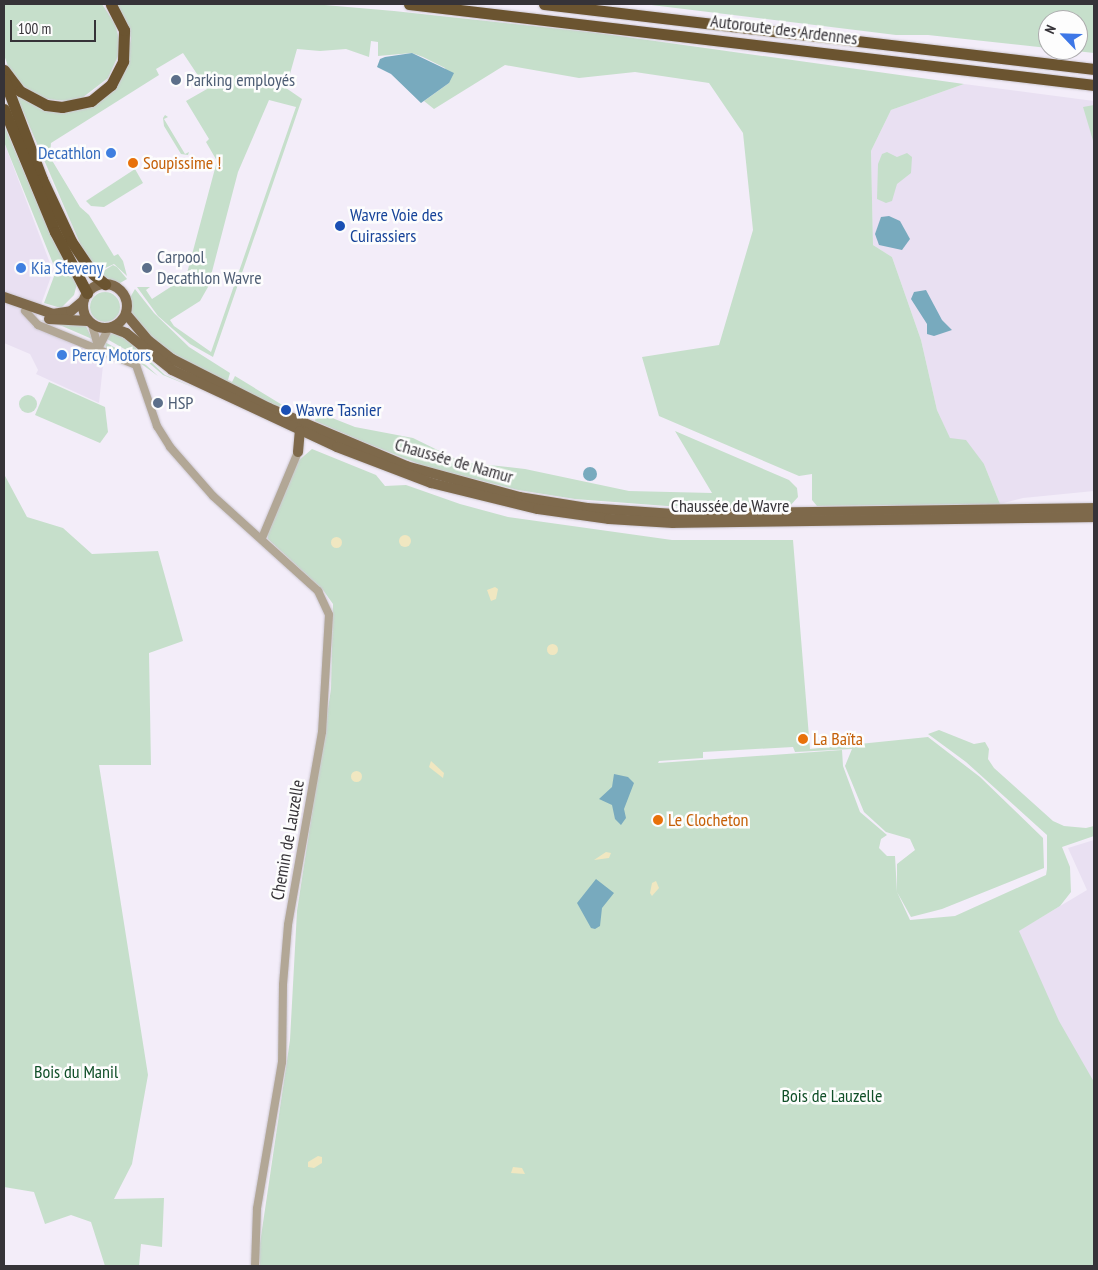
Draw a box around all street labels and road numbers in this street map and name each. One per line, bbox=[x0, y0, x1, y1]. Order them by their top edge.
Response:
street label: Autoroute des Ardennes bbox=[709, 10, 859, 50]
street label: Chaussée de Namur bbox=[392, 434, 516, 488]
street label: Chaussée de Wavre bbox=[671, 495, 789, 517]
street label: Chemin de Lauzelle bbox=[267, 778, 309, 902]

